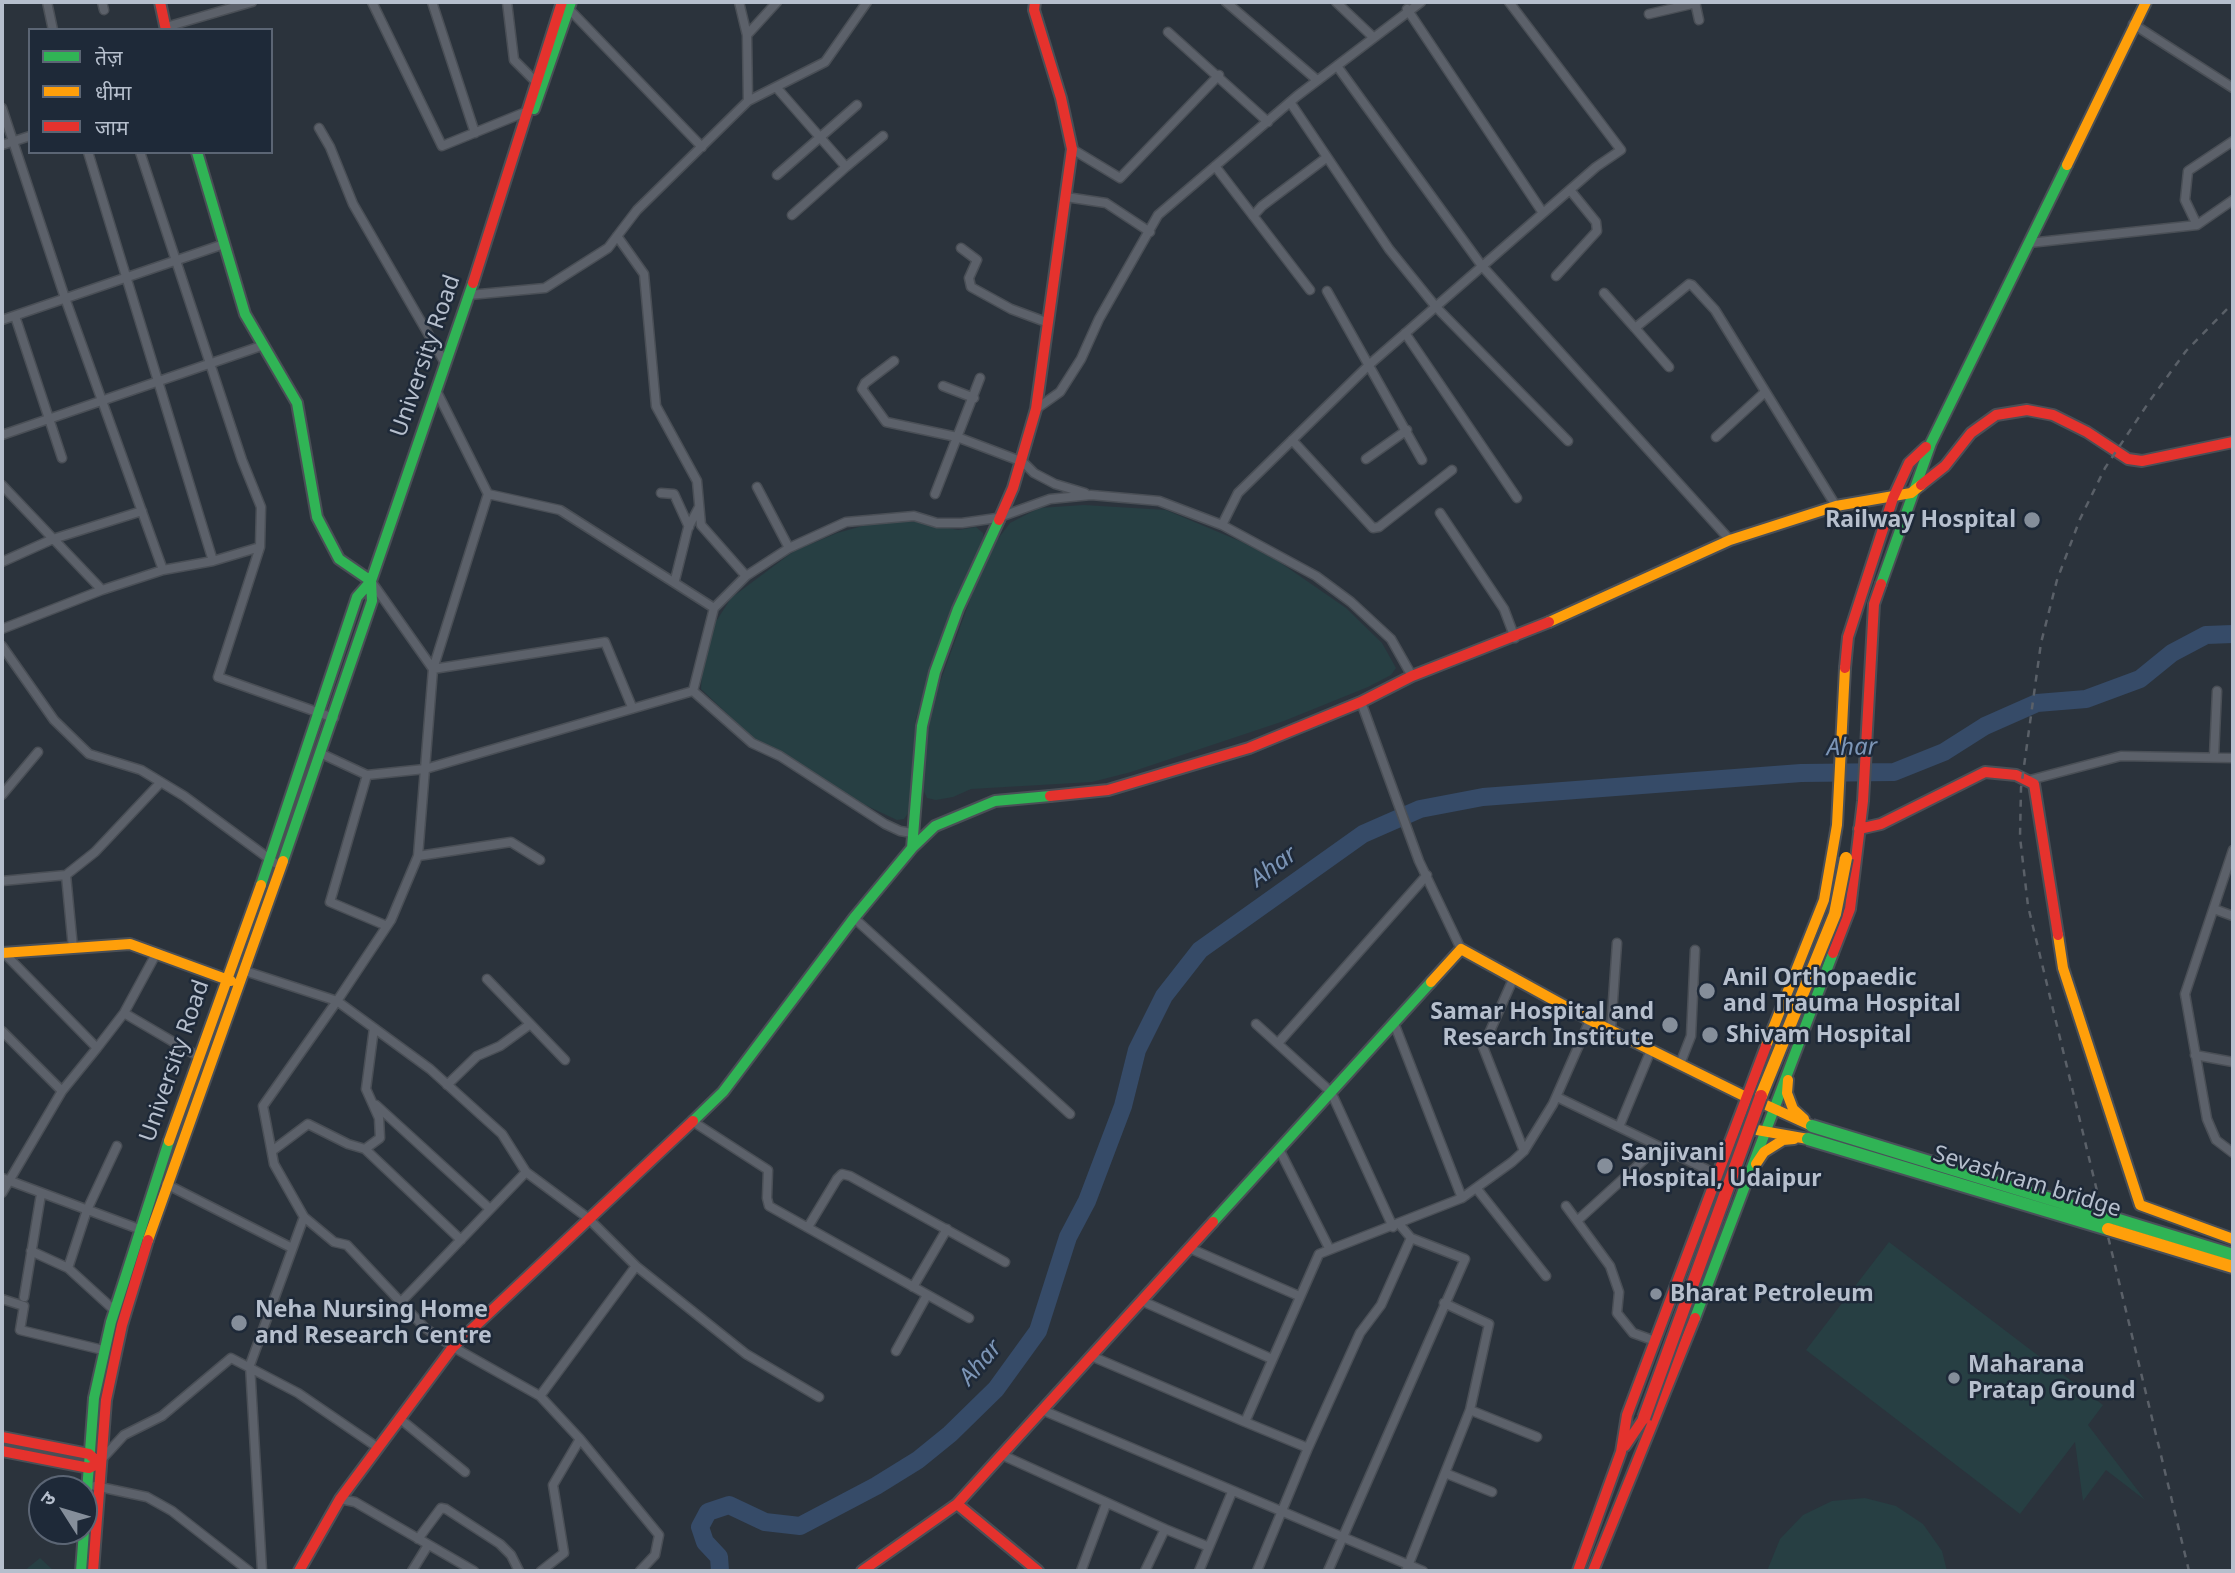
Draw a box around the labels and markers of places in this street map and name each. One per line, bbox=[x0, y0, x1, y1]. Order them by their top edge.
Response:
place label: Railway Hospital bbox=[1825, 506, 2016, 534]
marker: Railway Hospital bbox=[2022, 510, 2042, 530]
place label: Anil Orthopaedic and Trauma Hospital bbox=[1723, 964, 1961, 1018]
marker: Anil Orthopaedic and Trauma Hospital bbox=[1697, 981, 1717, 1001]
place label: Samar Hospital and Research Institute bbox=[1430, 998, 1654, 1052]
marker: Samar Hospital and Research Institute bbox=[1660, 1015, 1680, 1035]
place label: Shivam Hospital bbox=[1726, 1021, 1911, 1049]
marker: Shivam Hospital bbox=[1700, 1025, 1720, 1045]
place label: Sanjivani Hospital, Udaipur bbox=[1621, 1139, 1821, 1193]
marker: Sanjivani Hospital, Udaipur bbox=[1595, 1156, 1615, 1176]
place label: Bharat Petroleum bbox=[1670, 1280, 1874, 1308]
marker: Bharat Petroleum bbox=[1648, 1286, 1664, 1302]
place label: Neha Nursing Home and Research Centre bbox=[255, 1296, 492, 1350]
marker: Neha Nursing Home and Research Centre bbox=[229, 1313, 249, 1333]
place label: Maharana Pratap Ground bbox=[1968, 1351, 2135, 1405]
marker: Maharana Pratap Ground bbox=[1946, 1370, 1962, 1386]

